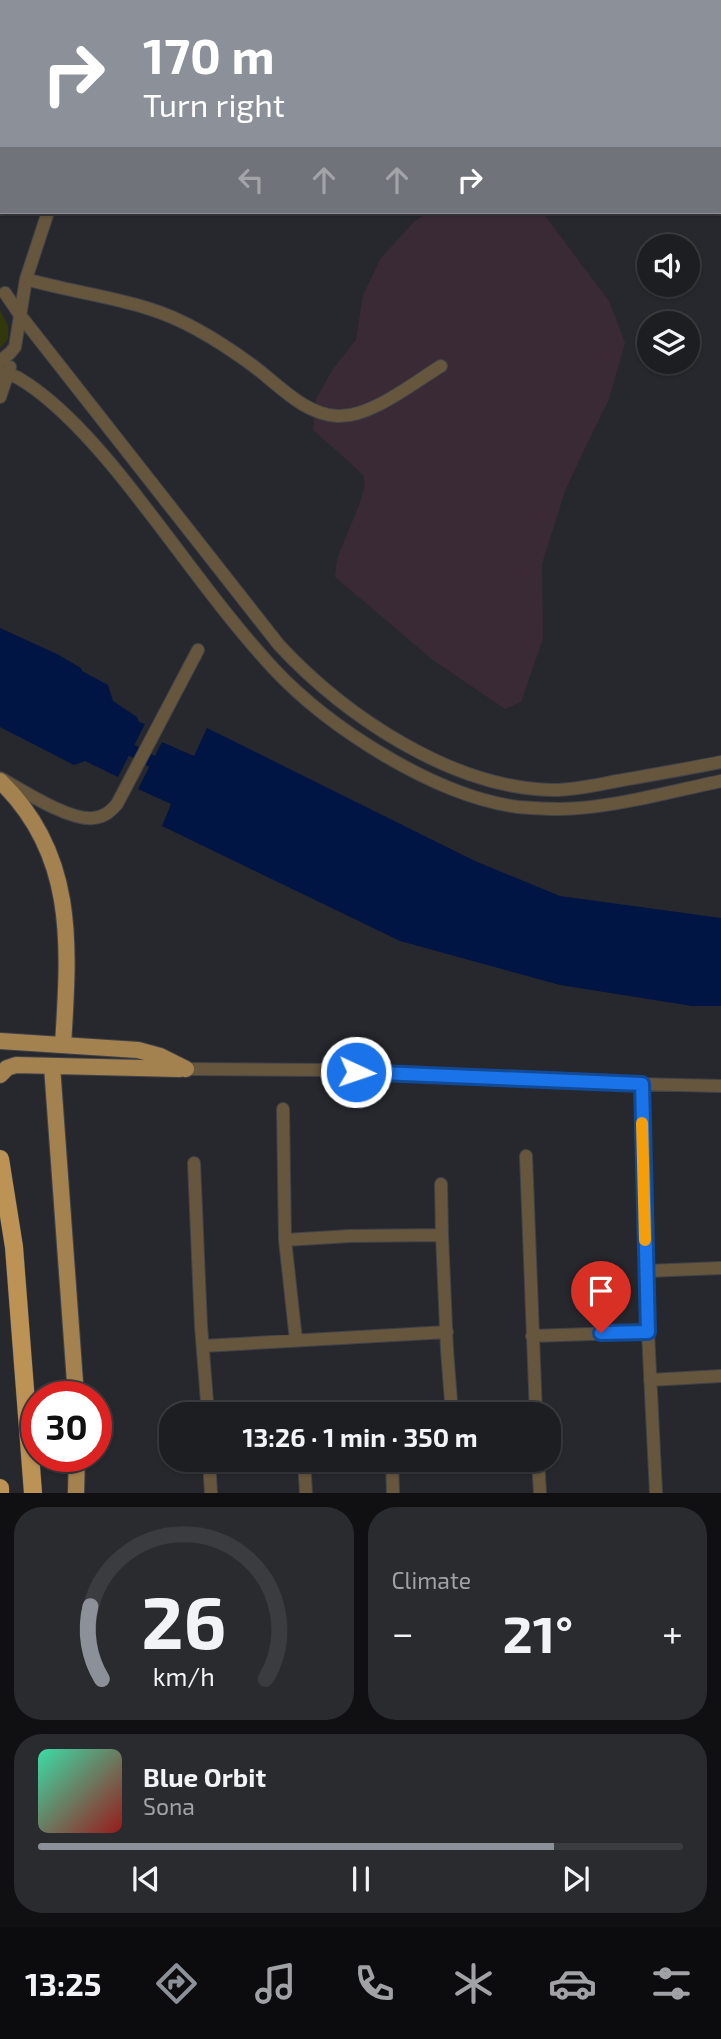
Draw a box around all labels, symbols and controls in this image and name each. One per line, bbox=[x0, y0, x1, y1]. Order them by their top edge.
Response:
text: 170 m bbox=[143, 25, 275, 84]
icon: right bbox=[28, 28, 119, 119]
text: Turn right bbox=[143, 85, 285, 123]
icon: left bbox=[232, 161, 270, 199]
icon: ahead bbox=[305, 161, 343, 199]
icon: ahead bbox=[378, 161, 416, 199]
icon: right bbox=[451, 161, 489, 199]
map controls bbox=[637, 234, 700, 374]
button: sound bbox=[637, 234, 700, 297]
button: layers bbox=[637, 311, 700, 374]
position arrow bbox=[319, 1035, 393, 1109]
pin bbox=[571, 1261, 631, 1333]
icon: arrive bbox=[582, 1272, 620, 1310]
speed limit sign: 30 bbox=[21, 1381, 112, 1472]
text: 13:26 · 1 min · 350 m bbox=[242, 1421, 478, 1452]
text: Climate bbox=[392, 1566, 471, 1594]
text: 26 bbox=[141, 1577, 226, 1665]
text: 21° bbox=[503, 1601, 573, 1663]
text: − bbox=[392, 1609, 414, 1655]
text: + bbox=[662, 1609, 683, 1655]
text: km/h bbox=[153, 1661, 215, 1691]
text: Blue Orbit bbox=[143, 1761, 266, 1792]
text: Sona bbox=[143, 1792, 195, 1820]
icon: previous bbox=[127, 1860, 165, 1898]
icon: pause bbox=[342, 1860, 380, 1898]
icon: next bbox=[557, 1860, 595, 1898]
icon: directions bbox=[152, 1959, 201, 2008]
icon: music bbox=[251, 1959, 300, 2008]
icon: phone bbox=[350, 1959, 399, 2008]
icon: climate bbox=[449, 1959, 498, 2008]
icon: car bbox=[548, 1959, 597, 2008]
icon: filters bbox=[647, 1959, 696, 2008]
text: 13:25 bbox=[25, 1964, 101, 2002]

